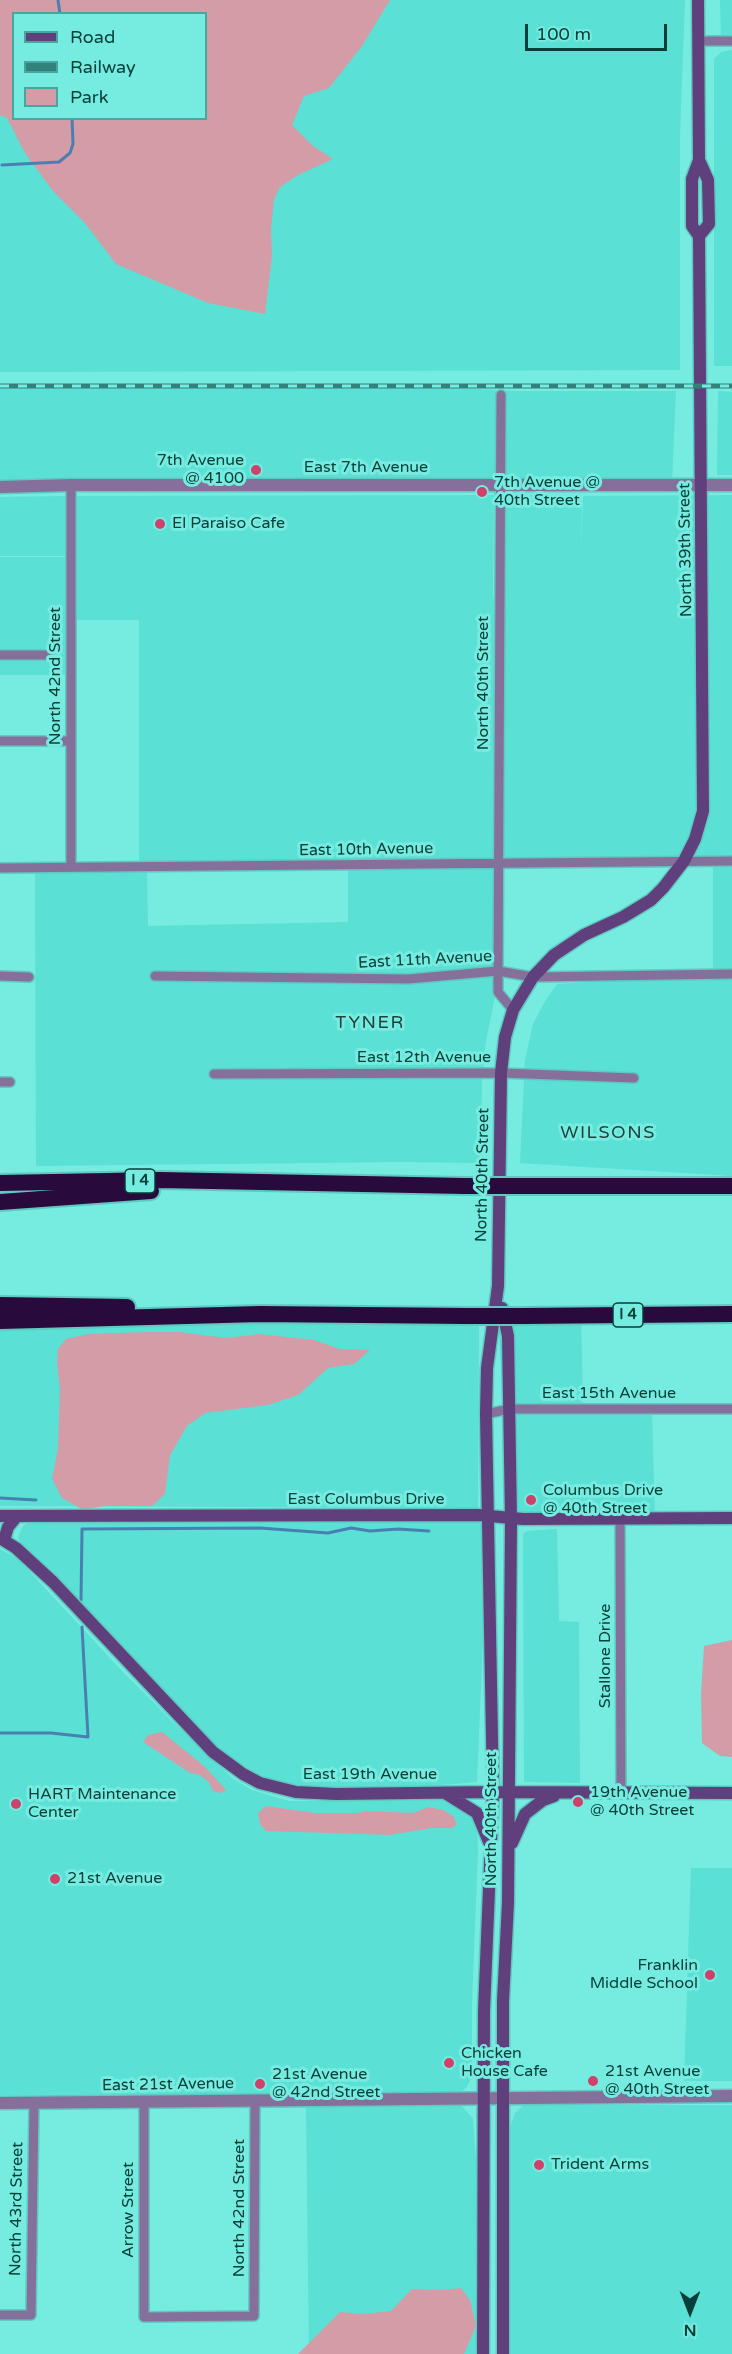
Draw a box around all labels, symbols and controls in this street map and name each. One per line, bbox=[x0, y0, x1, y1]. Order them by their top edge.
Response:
legend bbox=[12, 12, 207, 120]
scale bar bbox=[528, 12, 670, 50]
text: 100 m bbox=[536, 23, 591, 45]
text: Road bbox=[70, 26, 115, 48]
text: Railway bbox=[70, 56, 136, 78]
text: Park bbox=[70, 86, 108, 108]
place label: 7th Avenue @ 4100 bbox=[157, 451, 244, 489]
street label: East 7th Avenue bbox=[304, 458, 428, 478]
marker: 7th Avenue @ 4100 bbox=[249, 463, 263, 477]
place label: 7th Avenue @ 40th Street bbox=[494, 473, 600, 511]
street label: North 39th Street bbox=[675, 483, 697, 617]
marker: 7th Avenue @ 40th Street bbox=[475, 485, 489, 499]
place label: El Paraiso Cafe bbox=[172, 514, 285, 534]
marker: El Paraiso Cafe bbox=[153, 517, 167, 531]
street label: North 42nd Street bbox=[46, 607, 66, 745]
street label: North 40th Street bbox=[474, 616, 494, 750]
street label: East 10th Avenue bbox=[299, 839, 433, 861]
street label: East 11th Avenue bbox=[357, 947, 493, 973]
district label: TYNER bbox=[335, 1012, 405, 1034]
street label: East 12th Avenue bbox=[357, 1048, 491, 1068]
street label: North 40th Street bbox=[472, 1108, 494, 1242]
district label: WILSONS bbox=[560, 1122, 656, 1144]
road number: I 4 bbox=[125, 1169, 155, 1193]
road number: I 4 bbox=[613, 1303, 643, 1327]
street label: East 15th Avenue bbox=[542, 1384, 676, 1404]
place label: Columbus Drive @ 40th Street bbox=[543, 1481, 663, 1519]
street label: East Columbus Drive bbox=[287, 1490, 445, 1510]
marker: Columbus Drive @ 40th Street bbox=[524, 1493, 538, 1507]
street label: Stallone Drive bbox=[596, 1604, 616, 1708]
street label: North 40th Street bbox=[482, 1752, 502, 1886]
street label: East 19th Avenue bbox=[303, 1765, 437, 1785]
place label: 19th Avenue @ 40th Street bbox=[590, 1783, 694, 1821]
place label: HART Maintenance Center bbox=[28, 1785, 176, 1823]
marker: 19th Avenue @ 40th Street bbox=[571, 1795, 585, 1809]
marker: HART Maintenance Center bbox=[9, 1797, 23, 1811]
place label: 21st Avenue bbox=[67, 1869, 162, 1889]
marker: 21st Avenue bbox=[48, 1872, 62, 1886]
place label: Franklin Middle School bbox=[590, 1956, 698, 1994]
marker: Franklin Middle School bbox=[703, 1968, 717, 1982]
place label: Chicken House Cafe bbox=[461, 2044, 548, 2082]
marker: Chicken House Cafe bbox=[442, 2056, 456, 2070]
place label: 21st Avenue @ 40th Street bbox=[605, 2062, 709, 2100]
place label: 21st Avenue @ 42nd Street bbox=[272, 2065, 380, 2103]
street label: East 21st Avenue bbox=[102, 2074, 234, 2096]
marker: 21st Avenue @ 40th Street bbox=[586, 2074, 600, 2088]
marker: 21st Avenue @ 42nd Street bbox=[253, 2077, 267, 2091]
street label: North 42nd Street bbox=[230, 2139, 250, 2277]
street label: North 43rd Street bbox=[6, 2142, 28, 2276]
place label: Trident Arms bbox=[551, 2155, 649, 2175]
marker: Trident Arms bbox=[532, 2158, 546, 2172]
street label: Arrow Street bbox=[119, 2162, 139, 2258]
north arrow bbox=[660, 2282, 720, 2342]
text: N bbox=[684, 2320, 696, 2340]

